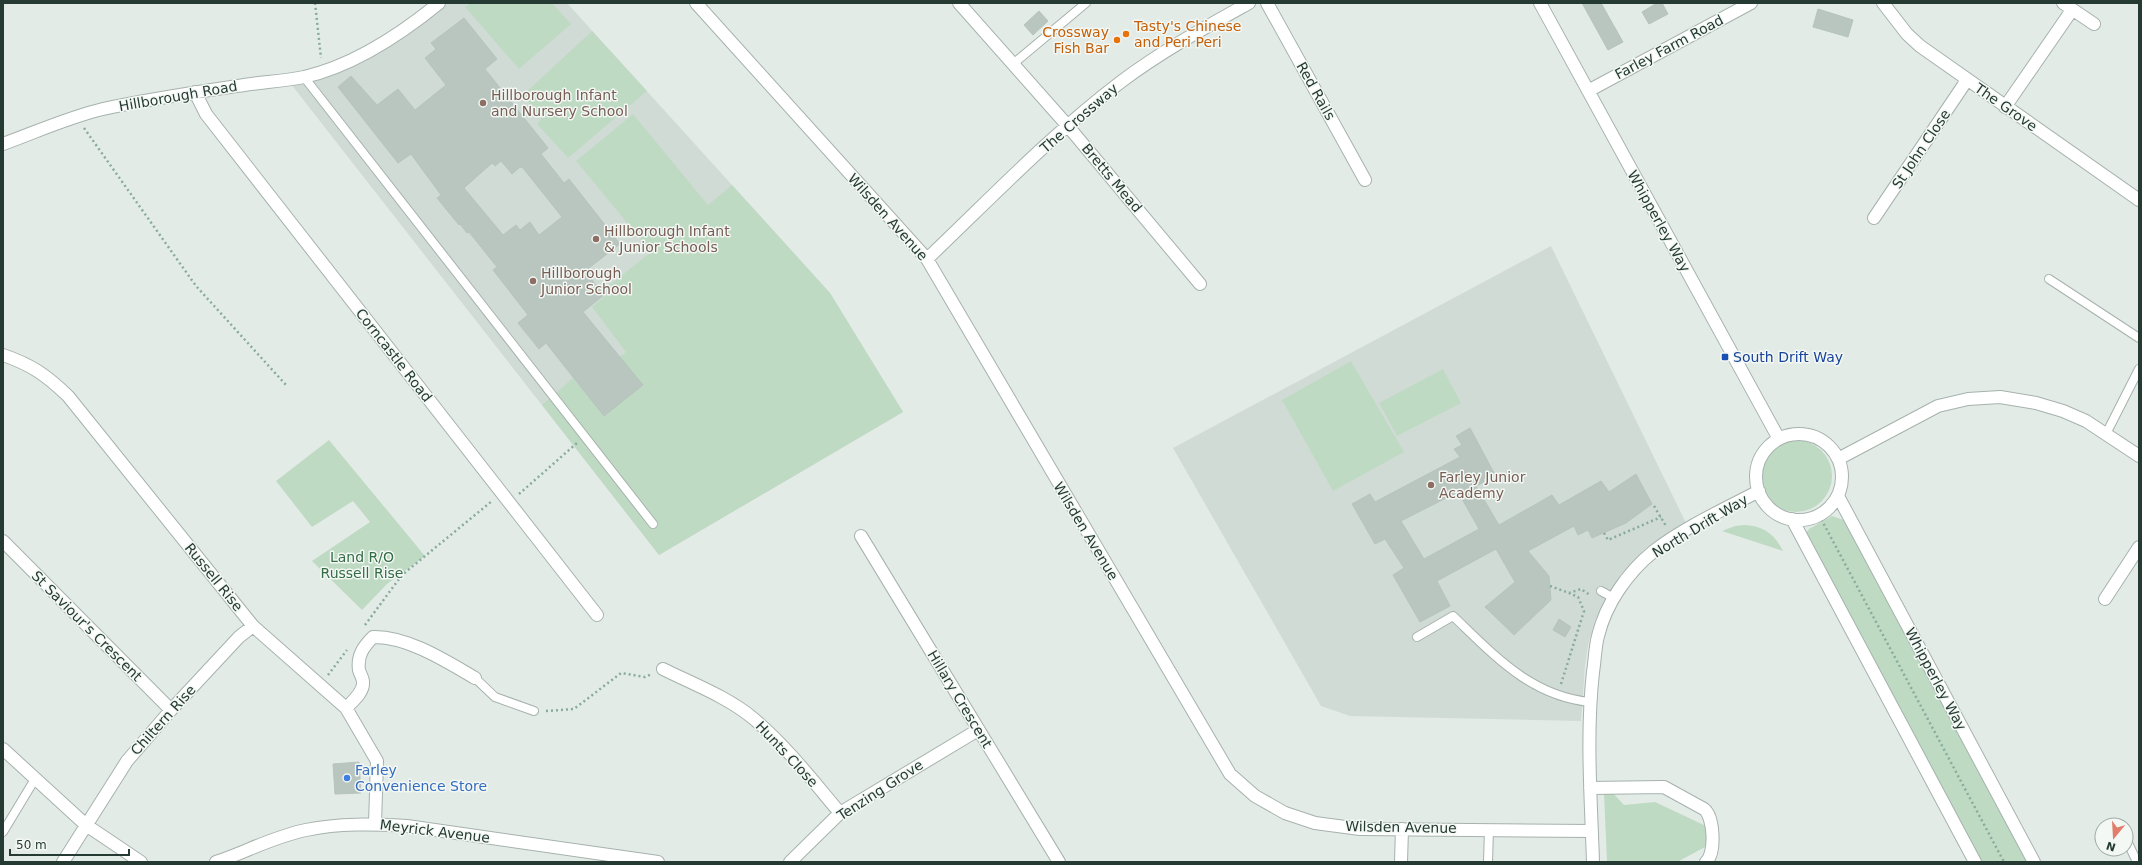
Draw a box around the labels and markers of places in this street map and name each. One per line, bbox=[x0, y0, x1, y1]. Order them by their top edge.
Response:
place label: Tasty's Chinese and Peri Peri bbox=[1133, 18, 1241, 50]
place label: Crossway Fish Bar bbox=[1042, 24, 1109, 56]
marker: Tasty's Chinese and Peri Peri bbox=[1121, 29, 1131, 39]
marker: Crossway Fish Bar bbox=[1112, 35, 1122, 45]
place label: Hillborough Infant and Nursery School bbox=[491, 87, 628, 119]
marker: Hillborough Infant and Nursery School bbox=[478, 98, 488, 108]
place label: Hillborough Infant & Junior Schools bbox=[604, 223, 730, 255]
marker: Hillborough Infant & Junior Schools bbox=[591, 234, 601, 244]
place label: Hillborough Junior School bbox=[540, 265, 632, 297]
marker: Hillborough Junior School bbox=[528, 276, 538, 286]
place label: South Drift Way bbox=[1733, 349, 1843, 365]
marker: South Drift Way bbox=[1720, 352, 1730, 362]
place label: Farley Junior Academy bbox=[1439, 469, 1526, 501]
marker: Farley Junior Academy bbox=[1426, 480, 1436, 490]
place label: Farley Convenience Store bbox=[355, 762, 487, 794]
marker: Farley Convenience Store bbox=[342, 773, 352, 783]

